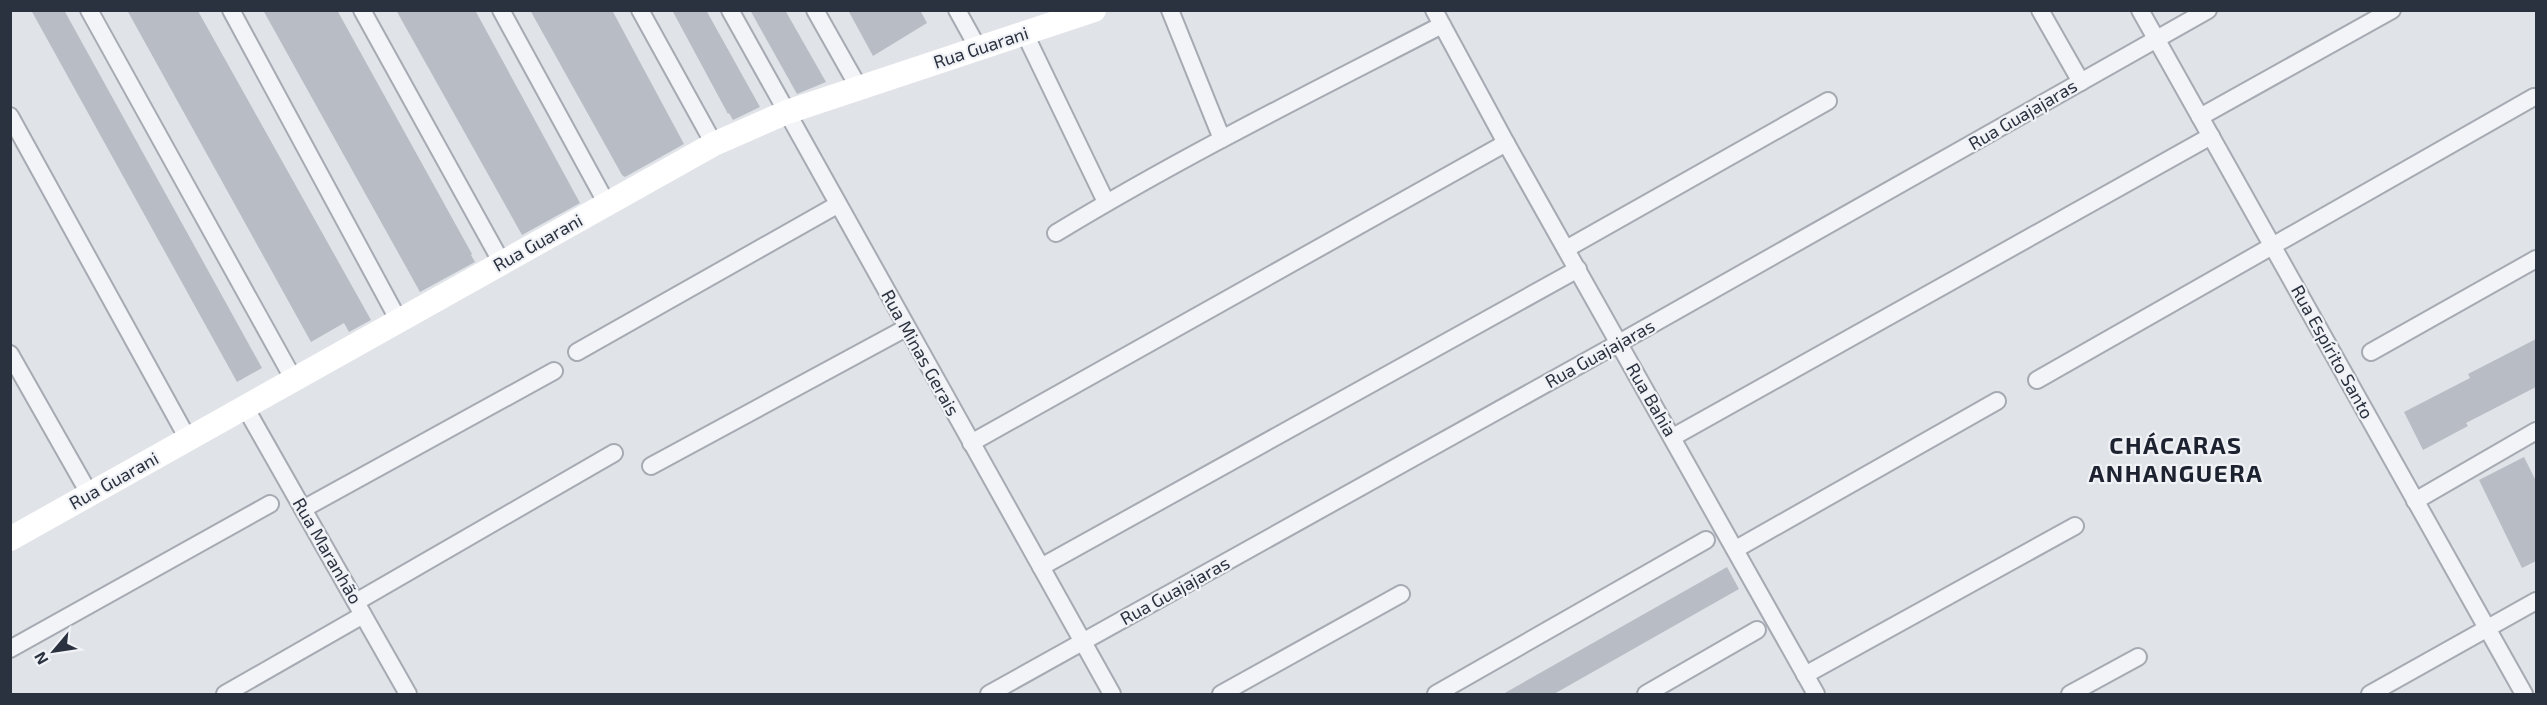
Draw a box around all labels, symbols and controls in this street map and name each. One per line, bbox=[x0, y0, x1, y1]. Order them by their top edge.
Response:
street label: Rua Guarani bbox=[930, 21, 1031, 73]
street label: Rua Guajajaras bbox=[1964, 74, 2081, 154]
street label: Rua Guarani bbox=[489, 209, 586, 276]
street label: Rua Espírito Santo bbox=[2287, 281, 2379, 422]
street label: Rua Minas Gerais bbox=[877, 286, 965, 419]
street label: Rua Guajajaras bbox=[1541, 314, 1658, 392]
street label: Rua Bahia bbox=[1622, 359, 1682, 440]
district label: CHÁCARAS ANHANGUERA bbox=[2089, 430, 2263, 487]
street label: Rua Guarani bbox=[65, 447, 162, 514]
street label: Rua Maranhão bbox=[289, 493, 367, 608]
street label: Rua Guajajaras bbox=[1116, 551, 1233, 629]
north arrow bbox=[24, 621, 84, 681]
text: N bbox=[29, 649, 52, 668]

